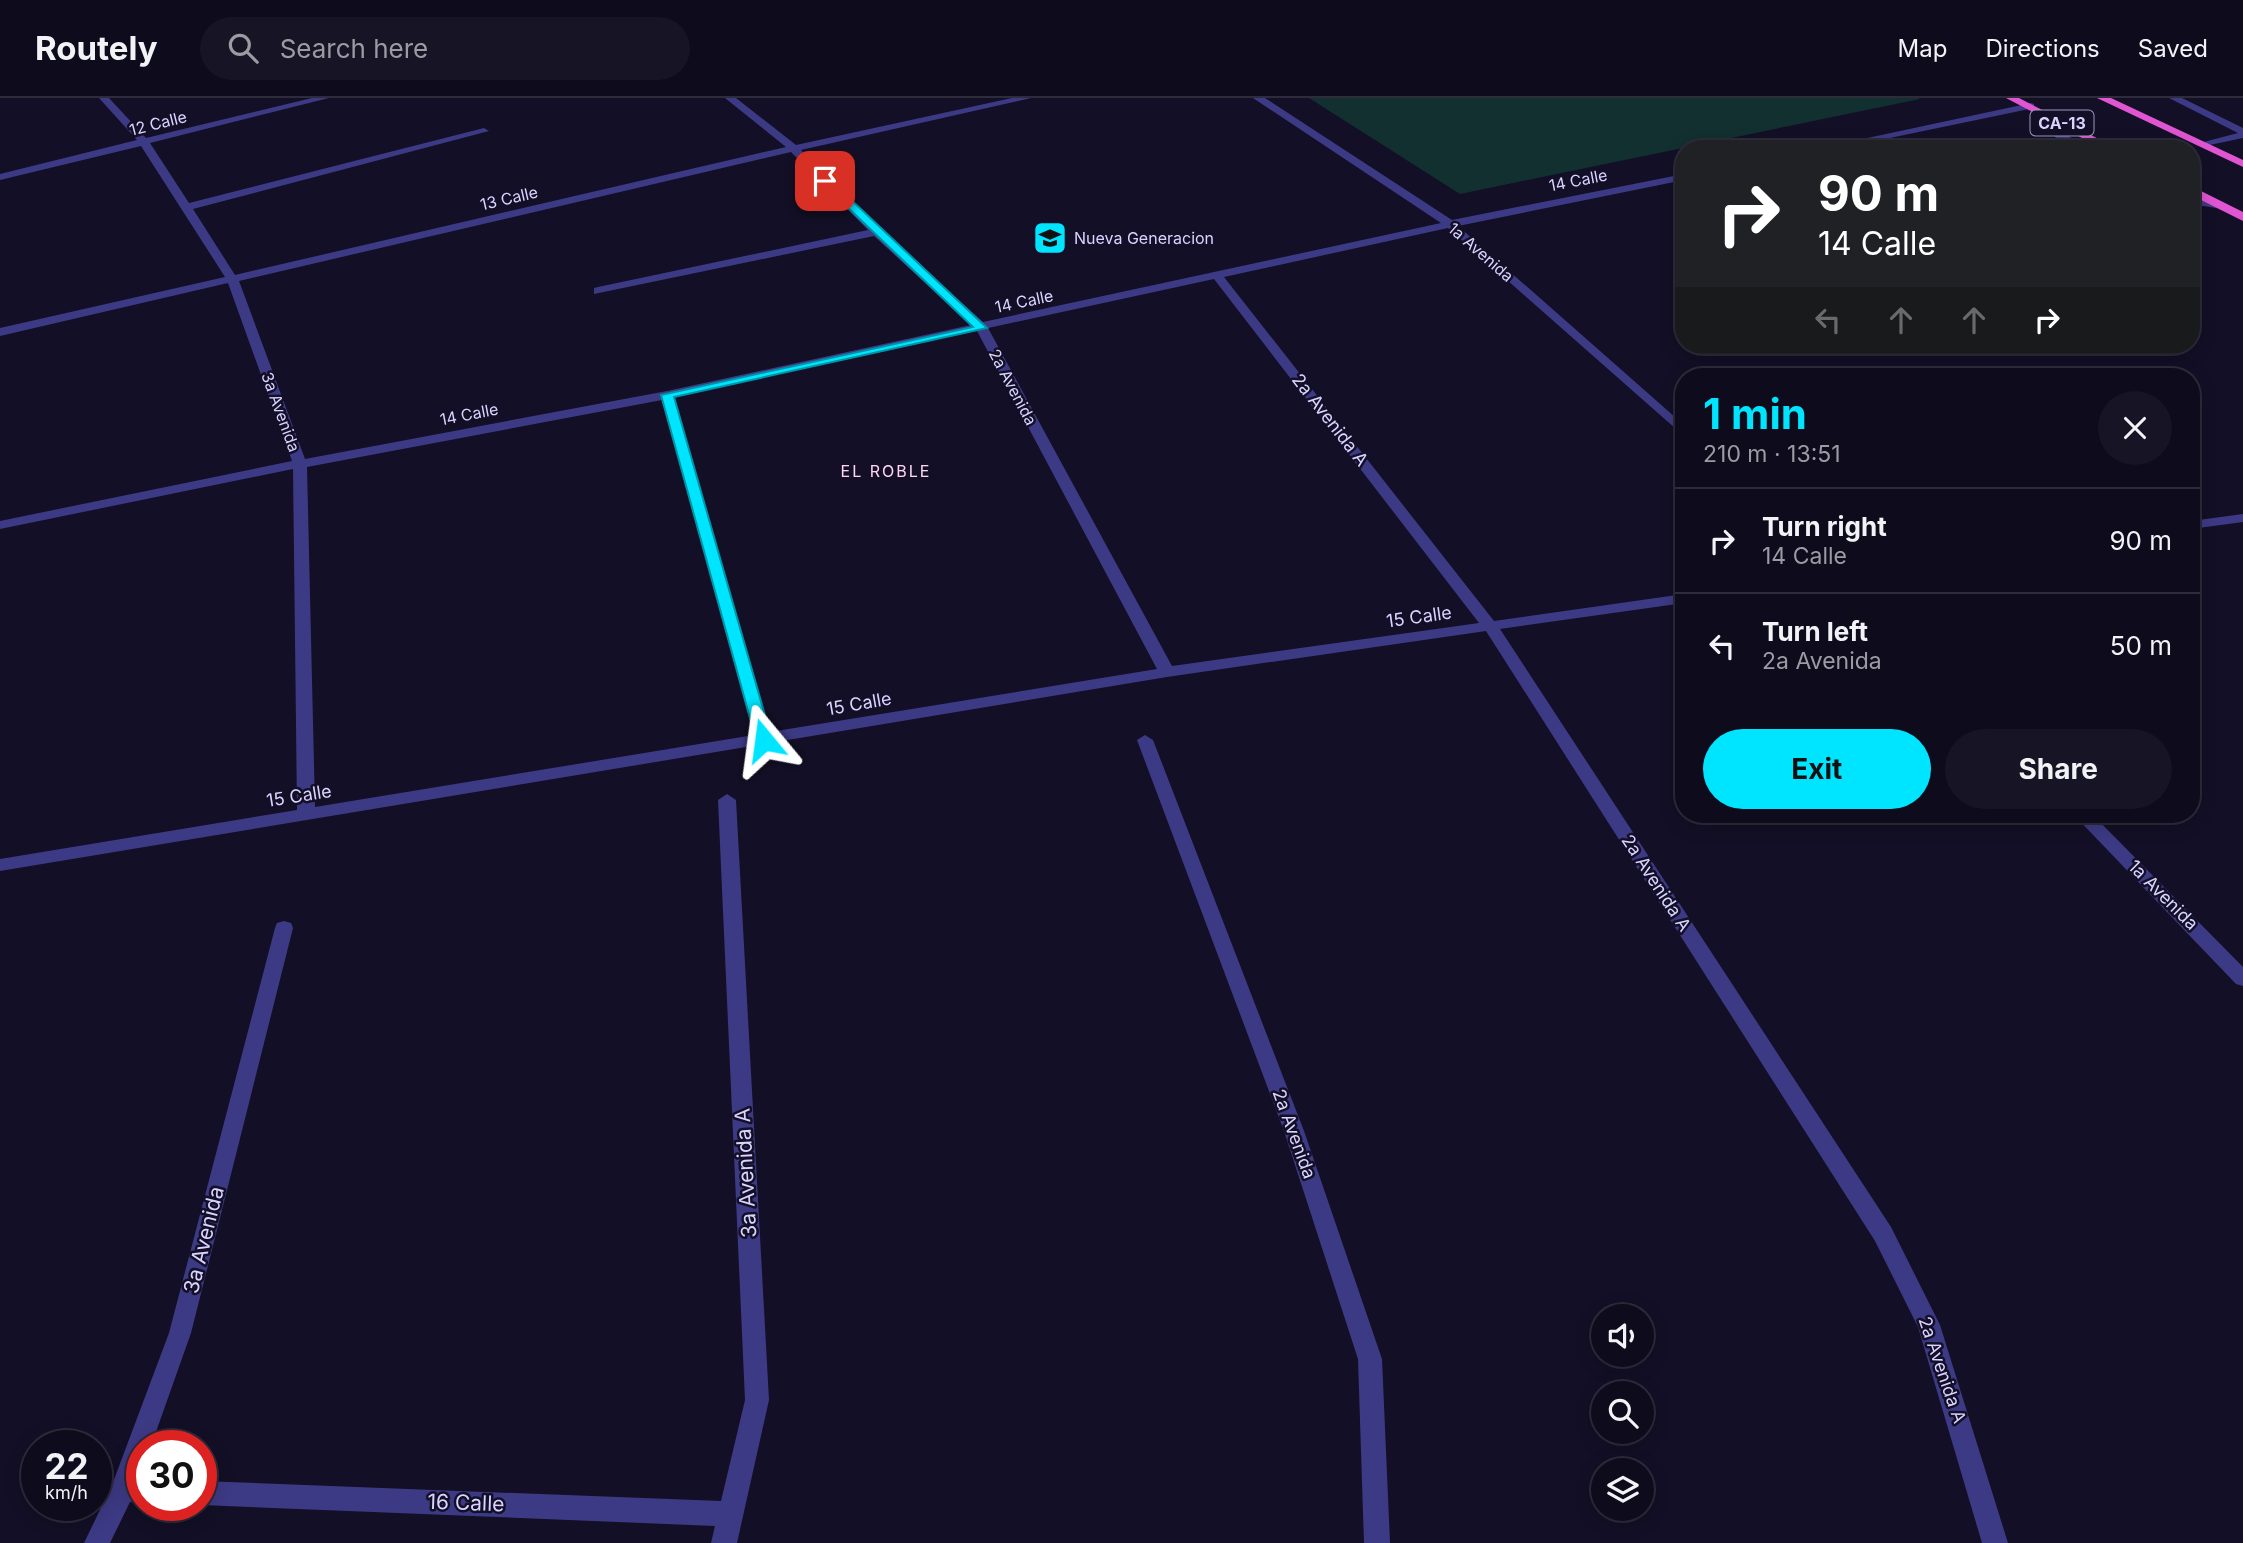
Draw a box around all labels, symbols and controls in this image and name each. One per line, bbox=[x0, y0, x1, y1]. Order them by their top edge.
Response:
search box bbox=[200, 17, 690, 80]
text: Routely bbox=[35, 28, 158, 68]
icon: search bbox=[224, 29, 262, 67]
text: Search here bbox=[280, 33, 428, 64]
text: Map bbox=[1898, 34, 1947, 63]
text: Directions bbox=[1985, 34, 2100, 63]
text: Saved bbox=[2138, 34, 2208, 63]
street label: 12 Calle bbox=[127, 106, 189, 140]
road number: CA-13 bbox=[2030, 111, 2094, 136]
pin bbox=[795, 151, 855, 211]
icon: arrive bbox=[806, 162, 844, 200]
text: 90 m bbox=[1818, 164, 1939, 223]
street label: 14 Calle bbox=[1547, 165, 1609, 195]
icon: right bbox=[1703, 168, 1794, 259]
street label: 13 Calle bbox=[478, 182, 540, 214]
street label: 1a Avenida bbox=[1444, 218, 1518, 286]
school or university icon: Nueva Generacion bbox=[1031, 219, 1069, 257]
text: 14 Calle bbox=[1818, 224, 1936, 263]
place label: Nueva Generacion bbox=[1074, 228, 1214, 248]
street label: 14 Calle bbox=[993, 285, 1055, 317]
icon: left bbox=[1809, 301, 1847, 339]
icon: ahead bbox=[1882, 301, 1920, 339]
icon: ahead bbox=[1955, 301, 1993, 339]
icon: right bbox=[2028, 301, 2066, 339]
street label: 2a Avenida bbox=[985, 346, 1041, 428]
street label: 3a Avenida bbox=[257, 369, 305, 455]
street label: 2a Avenida A bbox=[1288, 369, 1373, 470]
text: 1 min bbox=[1703, 388, 1807, 439]
button: close bbox=[2098, 391, 2172, 465]
street label: 14 Calle bbox=[438, 399, 500, 429]
text: 210 m · 13:51 bbox=[1703, 440, 1841, 468]
district label: EL ROBLE bbox=[841, 461, 931, 481]
text: Turn right bbox=[1762, 511, 1887, 542]
icon: right bbox=[1703, 522, 1741, 560]
text: 90 m bbox=[2109, 525, 2172, 556]
text: 14 Calle bbox=[1762, 542, 1847, 570]
street label: 15 Calle bbox=[1385, 602, 1453, 631]
text: Turn left bbox=[1762, 616, 1868, 647]
icon: left bbox=[1703, 627, 1741, 665]
text: 50 m bbox=[2110, 630, 2172, 661]
text: 2a Avenida bbox=[1762, 647, 1882, 675]
street label: 15 Calle bbox=[825, 687, 893, 720]
position arrow bbox=[727, 703, 801, 777]
button: Exit bbox=[1703, 729, 1931, 809]
button: Share bbox=[1945, 729, 2172, 809]
street label: 15 Calle bbox=[265, 780, 333, 811]
street label: 2a Avenida A bbox=[1617, 830, 1696, 935]
street label: 1a Avenida bbox=[2124, 855, 2203, 934]
street label: 2a Avenida bbox=[1269, 1086, 1320, 1181]
street label: 3a Avenida A bbox=[730, 1108, 761, 1239]
street label: 3a Avenida bbox=[178, 1184, 229, 1296]
map controls bbox=[1591, 1304, 1654, 1521]
button: sound bbox=[1591, 1304, 1654, 1367]
street label: 2a Avenida A bbox=[1914, 1314, 1971, 1426]
button: search bbox=[1591, 1381, 1654, 1444]
speed limit sign: 30 bbox=[126, 1430, 217, 1521]
text: 22 bbox=[44, 1445, 89, 1487]
button: layers bbox=[1591, 1458, 1654, 1521]
text: km/h bbox=[45, 1482, 88, 1503]
street label: 16 Calle bbox=[427, 1489, 505, 1516]

